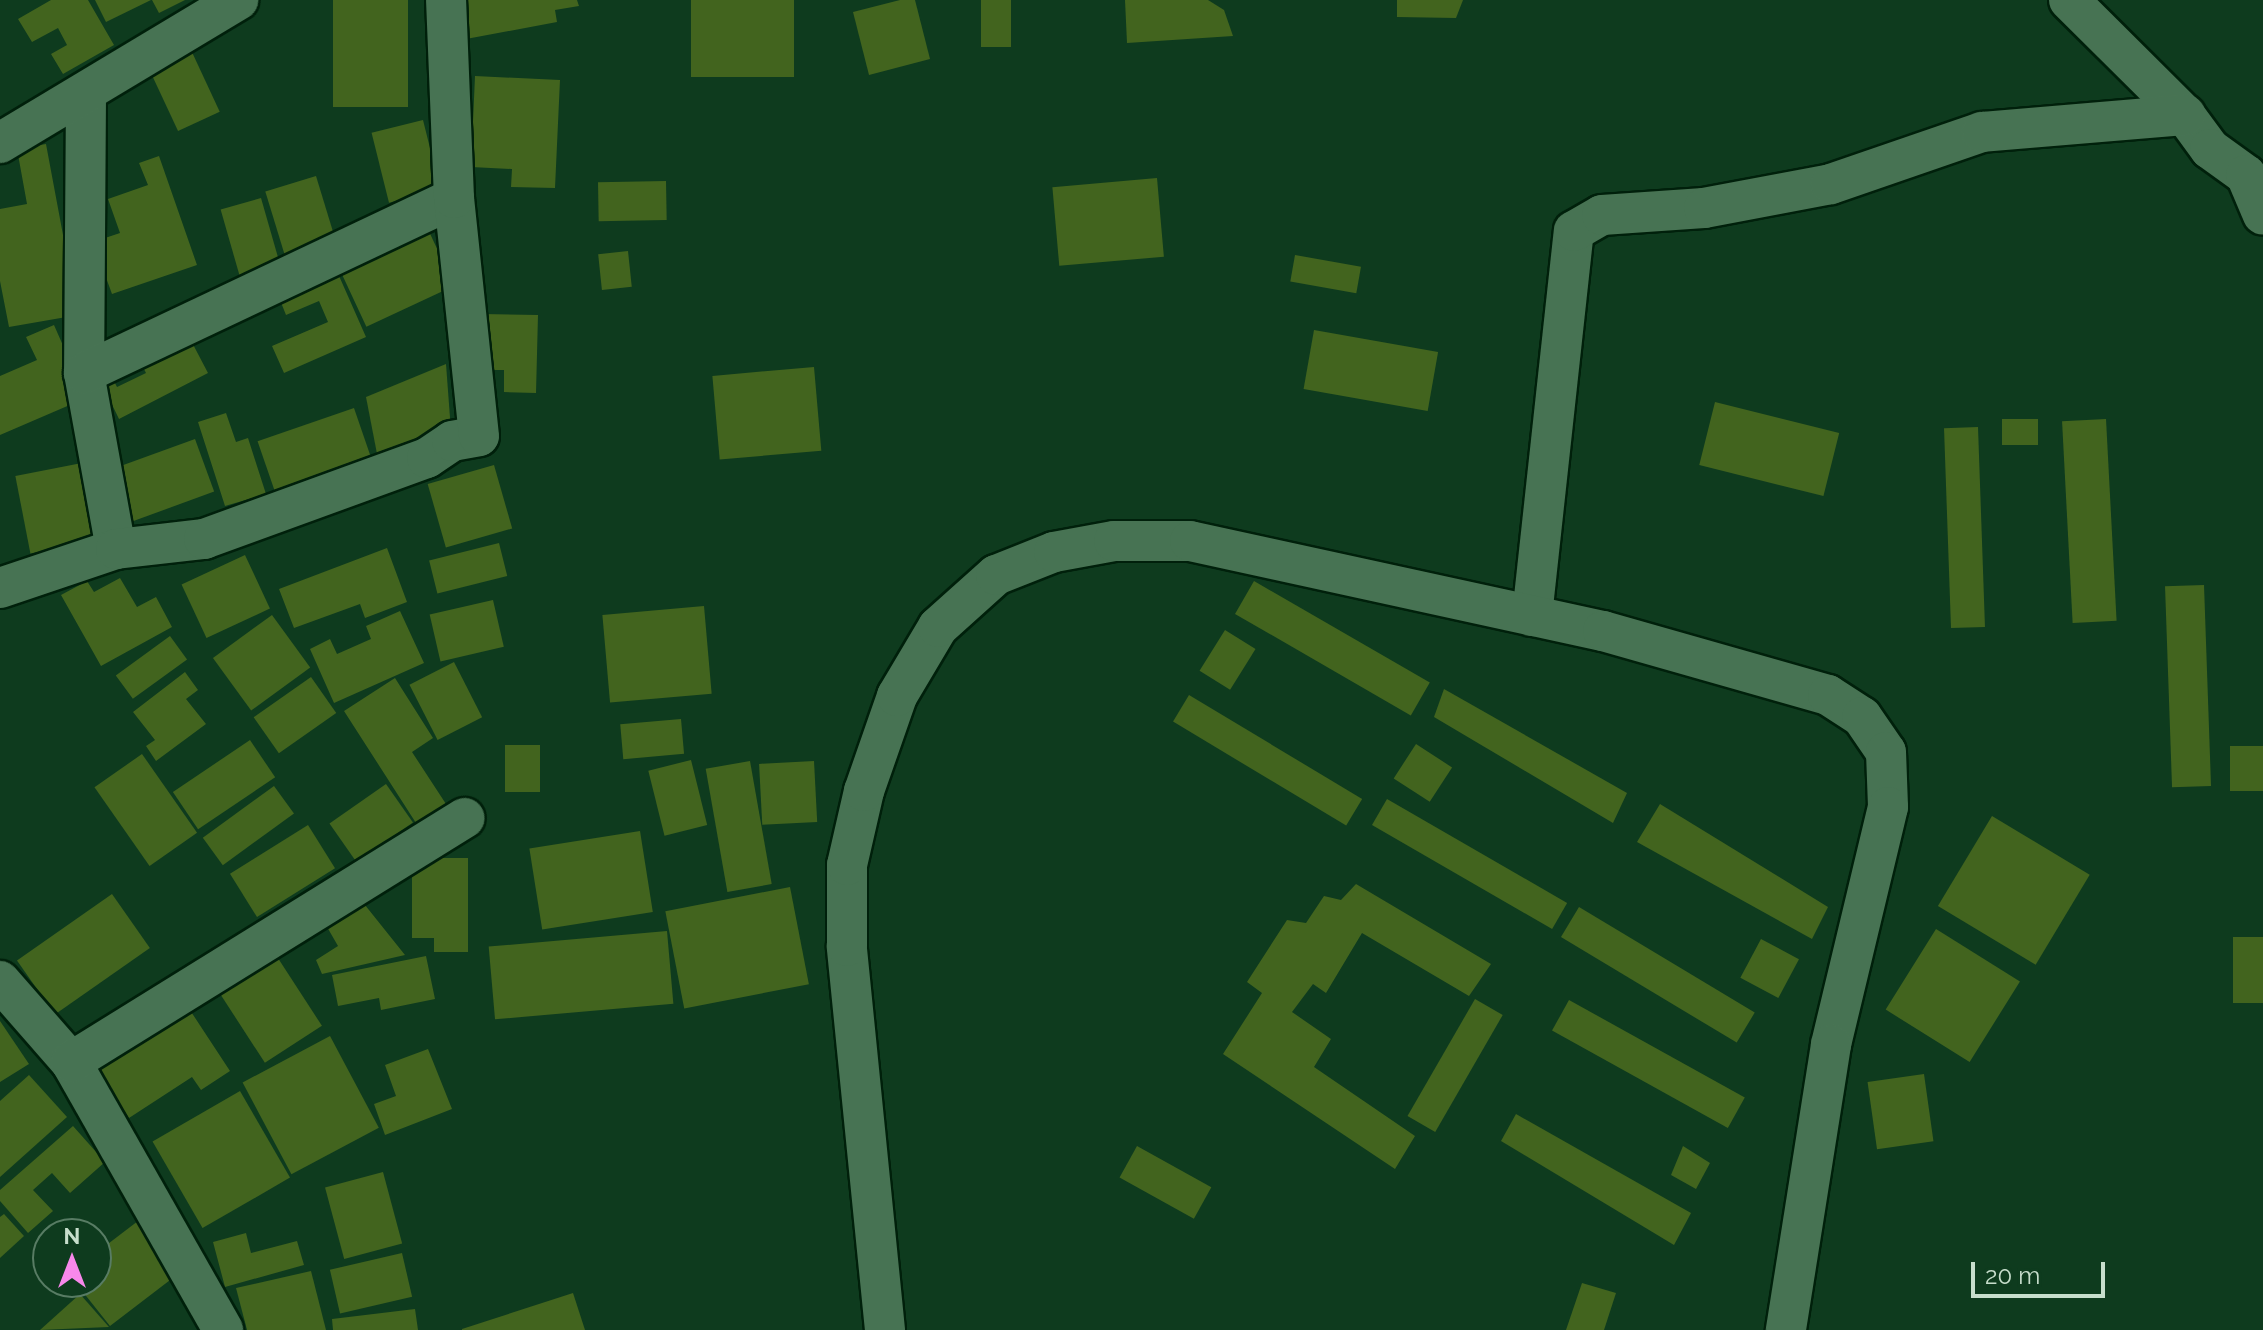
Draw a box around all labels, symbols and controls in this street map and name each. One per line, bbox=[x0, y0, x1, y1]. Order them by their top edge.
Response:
north arrow bbox=[32, 1218, 112, 1298]
text: N bbox=[64, 1223, 80, 1249]
scale bar bbox=[1975, 1246, 2109, 1296]
text: 20 m bbox=[1985, 1261, 2040, 1290]

